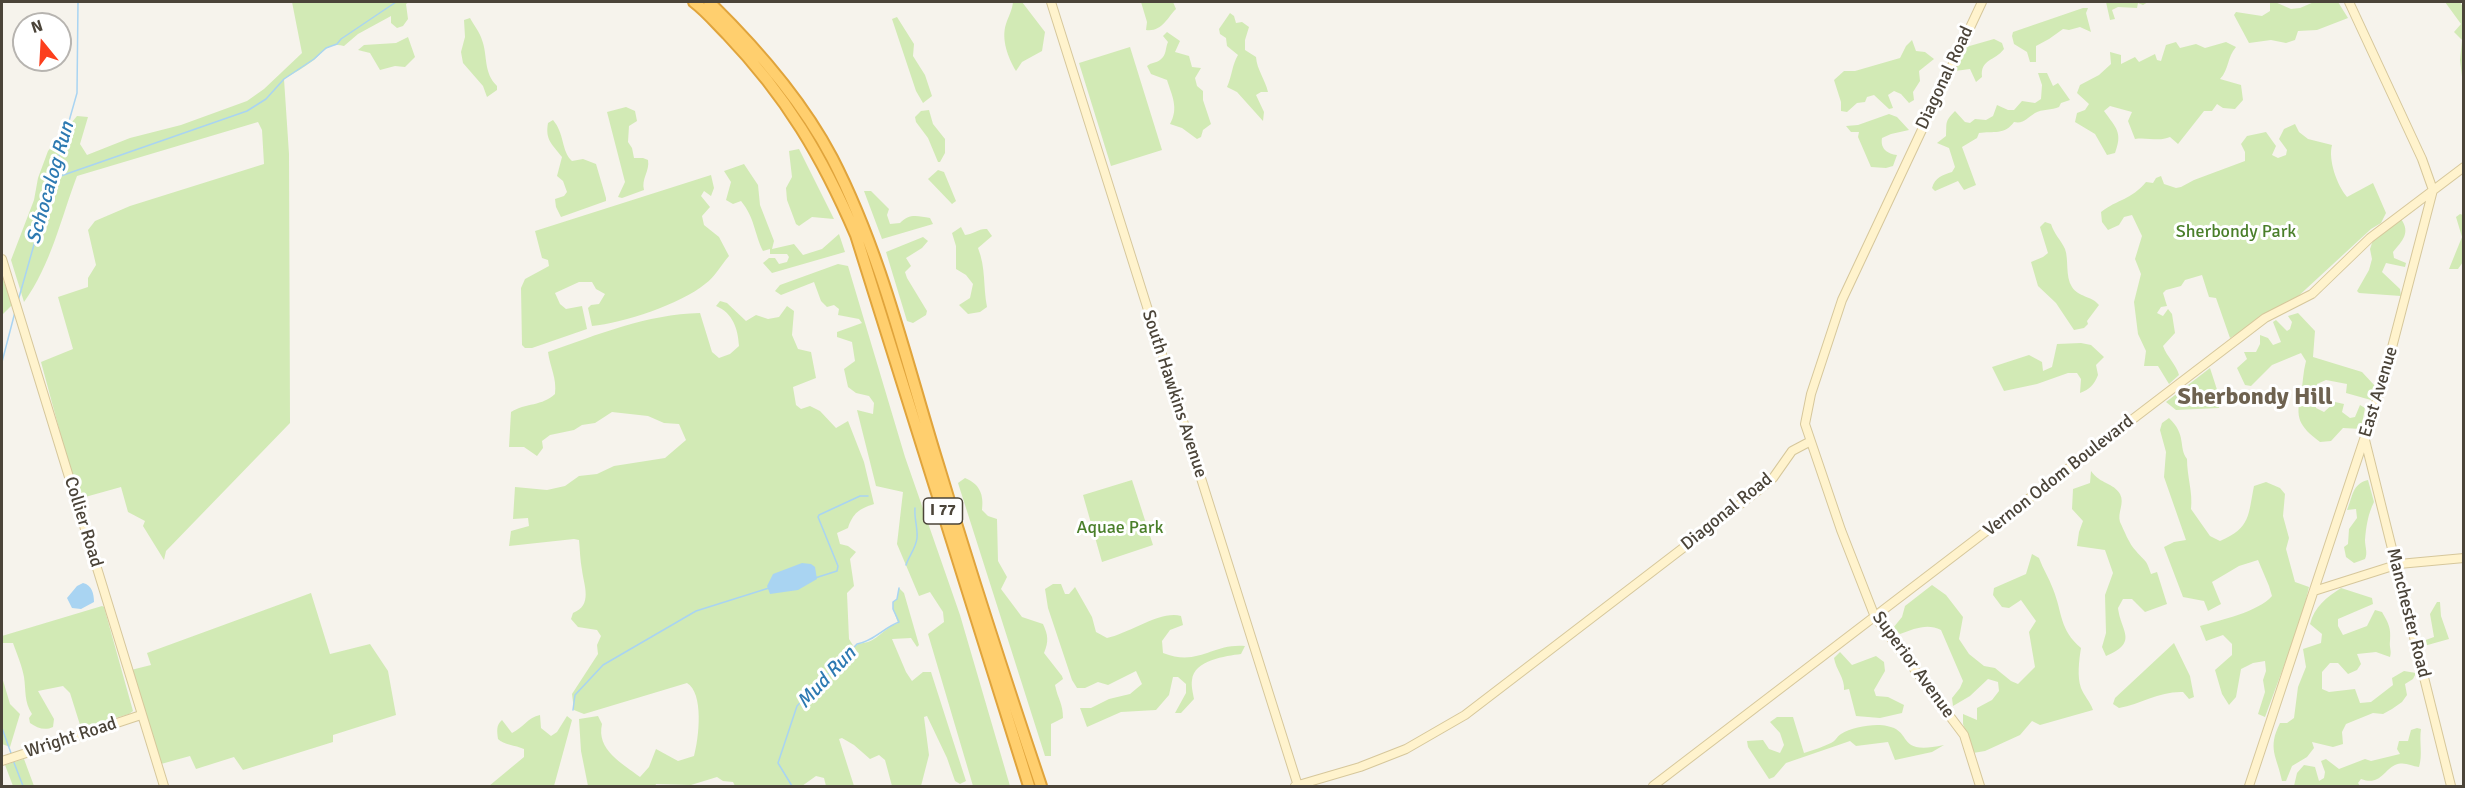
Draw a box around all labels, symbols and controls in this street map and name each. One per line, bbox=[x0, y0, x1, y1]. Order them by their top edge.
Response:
north arrow bbox=[12, 12, 72, 72]
text: N bbox=[29, 16, 45, 38]
street label: Diagonal Road bbox=[1912, 23, 1978, 133]
water label: Schocalog Run bbox=[22, 119, 80, 247]
park label: Sherbondy Park bbox=[2176, 221, 2296, 243]
street label: South Hawkins Avenue bbox=[1137, 307, 1211, 481]
street label: East Avenue bbox=[2355, 344, 2403, 440]
district label: Sherbondy Hill bbox=[2178, 384, 2332, 412]
street label: Vernon Odom Boulevard bbox=[1980, 411, 2138, 541]
street label: Diagonal Road bbox=[1677, 469, 1777, 555]
street label: Collier Road bbox=[59, 474, 107, 570]
road number: I 77 bbox=[924, 498, 962, 524]
park label: Aquae Park bbox=[1077, 517, 1163, 539]
street label: Manchester Road bbox=[2381, 546, 2435, 680]
street label: Superior Avenue bbox=[1867, 607, 1959, 723]
water label: Mud Run bbox=[792, 642, 862, 714]
street label: Wright Road bbox=[23, 713, 119, 763]

